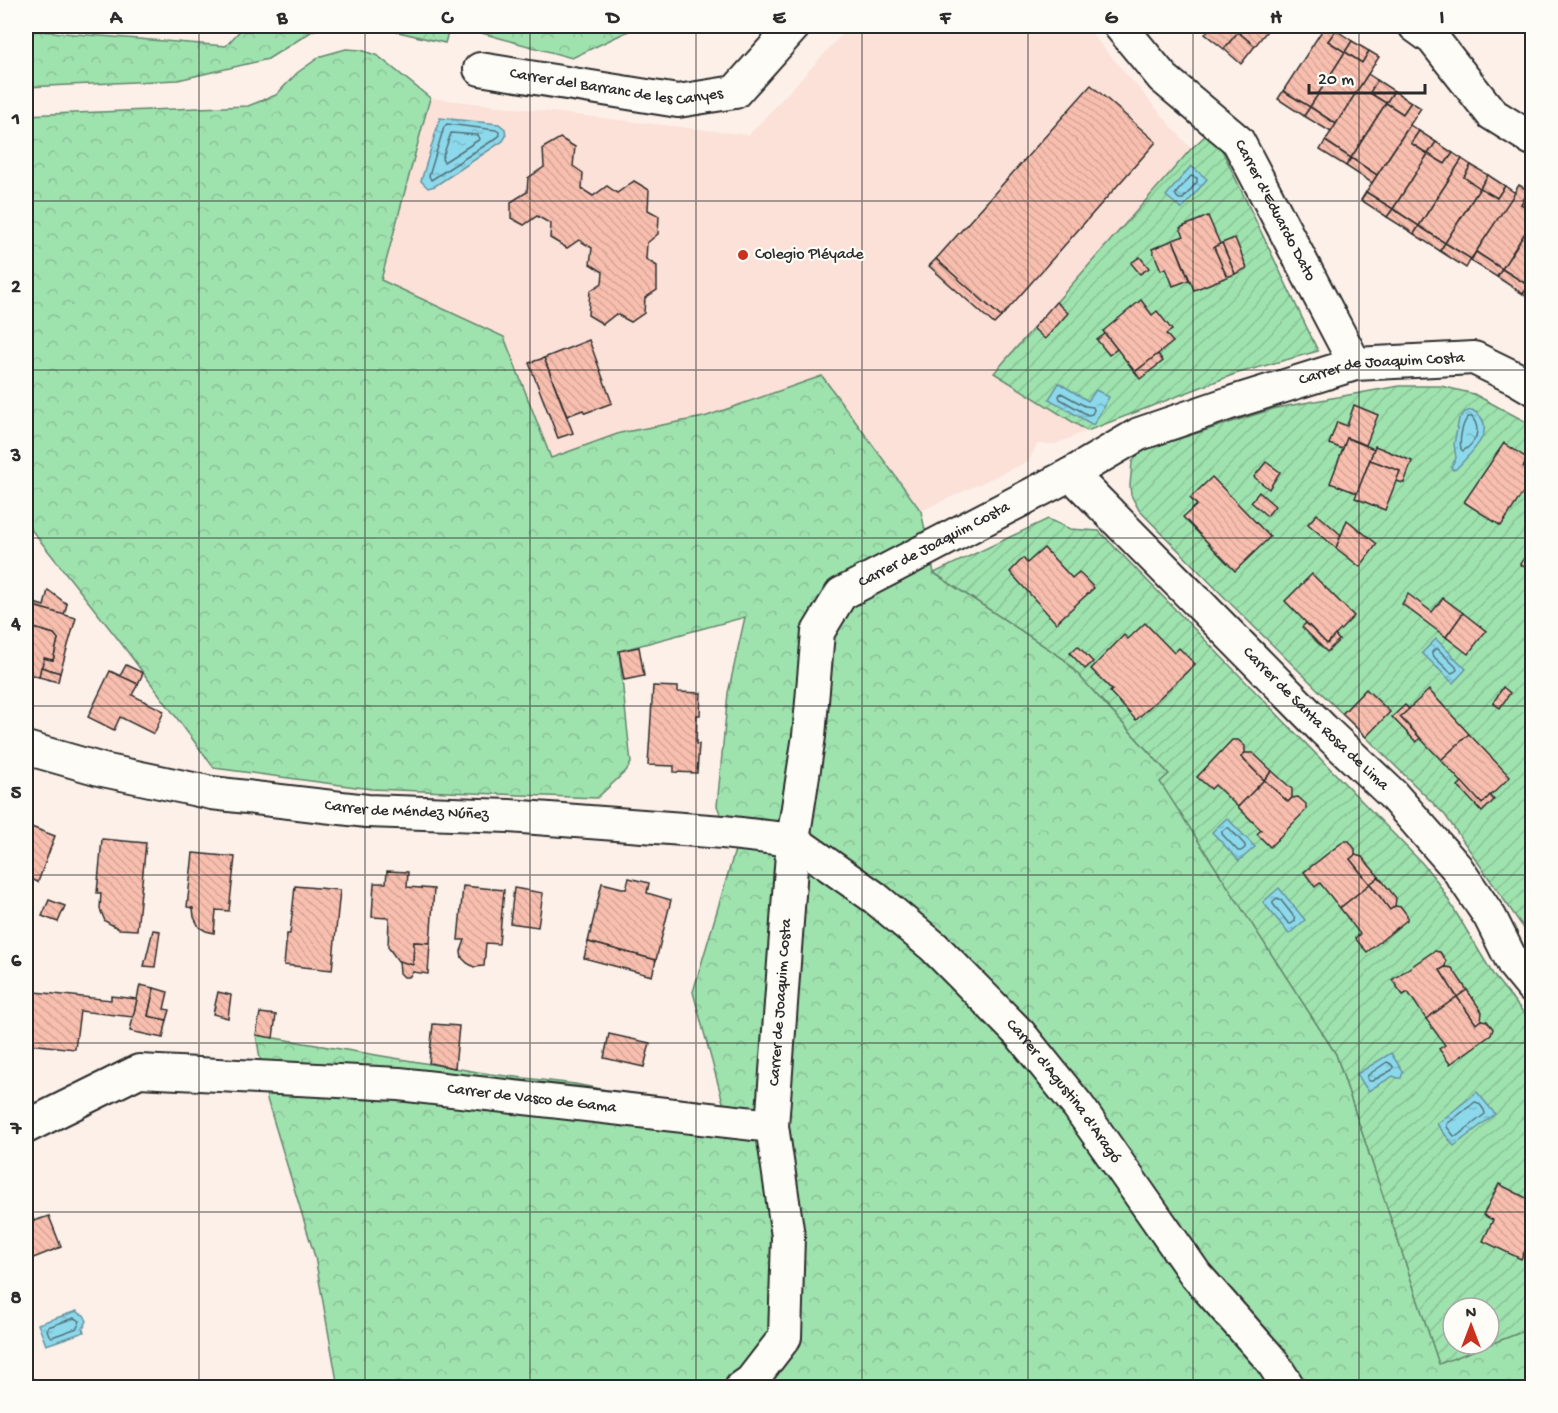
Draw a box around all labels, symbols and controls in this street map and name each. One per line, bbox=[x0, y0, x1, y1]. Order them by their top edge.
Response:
text: A bbox=[109, 8, 124, 31]
text: B bbox=[276, 8, 288, 31]
text: C bbox=[441, 8, 455, 31]
text: D bbox=[604, 8, 620, 31]
text: E bbox=[773, 8, 787, 31]
text: F bbox=[939, 8, 952, 31]
text: G bbox=[1105, 8, 1119, 31]
text: H bbox=[1270, 8, 1282, 31]
text: I bbox=[1440, 8, 1445, 31]
scale bar bbox=[1309, 57, 1424, 95]
street label: Carrer del Barranc de les Canyes bbox=[508, 64, 725, 111]
text: 20 m bbox=[1318, 70, 1354, 91]
text: 1 bbox=[11, 109, 20, 132]
street label: Carrer d'Eduardo Dato bbox=[1230, 137, 1319, 285]
place label: Colegio Pléyade bbox=[755, 246, 864, 265]
marker: Colegio Pléyade bbox=[736, 248, 750, 262]
text: 2 bbox=[11, 277, 21, 300]
street label: Carrer de Joaquim Costa bbox=[1297, 349, 1466, 390]
text: 3 bbox=[10, 446, 21, 469]
street label: Carrer de Joaquim Costa bbox=[855, 498, 1014, 593]
text: 4 bbox=[10, 614, 21, 637]
street label: Carrer de Santa Rosa de Lima bbox=[1238, 643, 1393, 796]
text: 5 bbox=[11, 783, 22, 806]
street label: Carrer de Méndez Núñez bbox=[323, 797, 490, 825]
street label: Carrer de Joaquim Costa bbox=[765, 917, 797, 1087]
text: 6 bbox=[11, 951, 22, 974]
street label: Carrer d'Agustina d'Aragó bbox=[1001, 1015, 1125, 1167]
street label: Carrer de Vasco de Gama bbox=[446, 1080, 618, 1118]
text: 7 bbox=[10, 1119, 23, 1142]
text: 8 bbox=[11, 1288, 22, 1311]
north arrow bbox=[1441, 1296, 1501, 1356]
text: N bbox=[1466, 1305, 1477, 1324]

